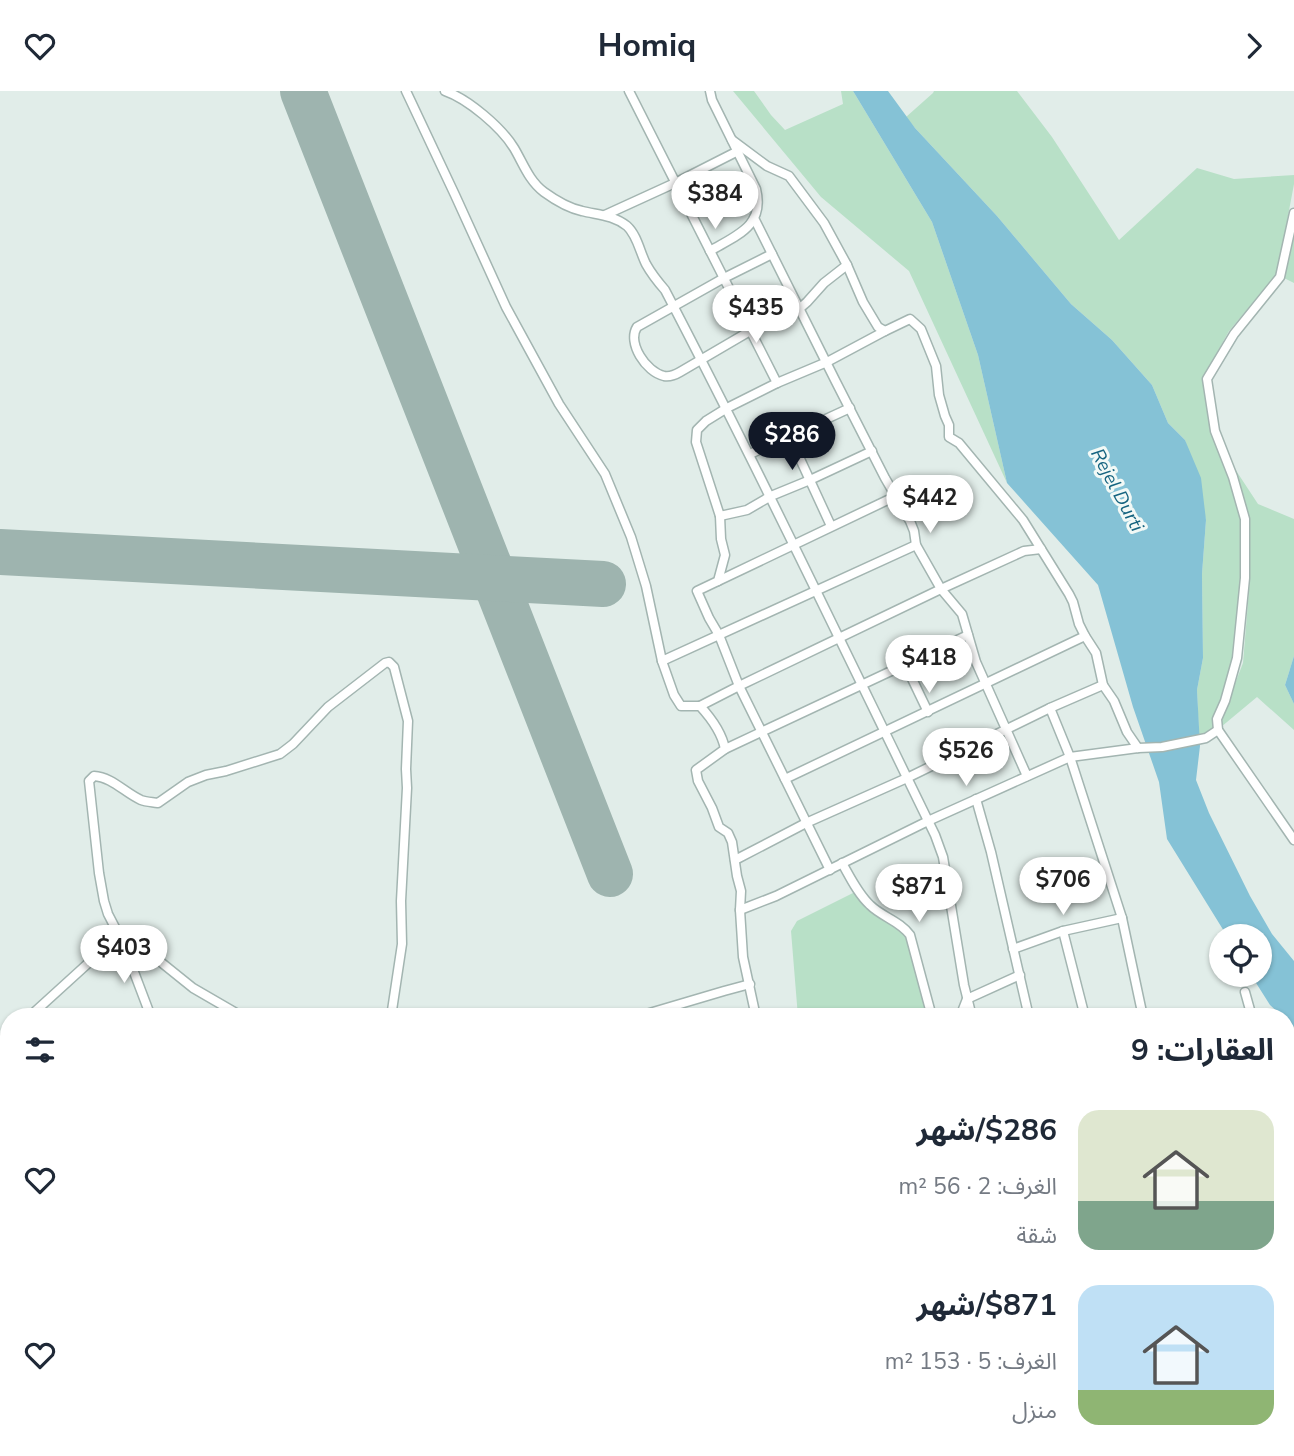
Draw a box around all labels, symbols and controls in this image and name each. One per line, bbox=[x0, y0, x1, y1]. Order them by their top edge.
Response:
text: Homiq bbox=[598, 24, 696, 67]
icon: heart bbox=[21, 27, 59, 65]
icon: forward bbox=[1235, 27, 1273, 65]
pin: $384 bbox=[674, 171, 756, 231]
text: $384 bbox=[687, 178, 743, 209]
pin: $435 bbox=[715, 285, 797, 345]
text: $435 bbox=[728, 292, 784, 323]
pin: $286 bbox=[751, 413, 833, 472]
text: $286 bbox=[764, 419, 820, 450]
water label: Rejel Durti bbox=[1084, 444, 1150, 537]
pin: $442 bbox=[889, 475, 971, 535]
text: $442 bbox=[902, 482, 958, 513]
pin: $418 bbox=[888, 635, 970, 695]
text: $418 bbox=[901, 642, 957, 673]
pin: $526 bbox=[925, 729, 1007, 788]
text: $526 bbox=[938, 735, 994, 766]
pin: $706 bbox=[1022, 857, 1104, 917]
text: $706 bbox=[1035, 864, 1091, 895]
pin: $871 bbox=[878, 865, 960, 924]
text: $871 bbox=[891, 871, 947, 902]
map controls bbox=[1209, 924, 1272, 987]
button: locate bbox=[1209, 924, 1272, 987]
pin: $403 bbox=[83, 925, 165, 985]
text: $403 bbox=[96, 932, 152, 963]
text: العقارات: 9 bbox=[1131, 1030, 1274, 1071]
icon: filters bbox=[21, 1031, 59, 1069]
text: $286/شهر bbox=[916, 1110, 1057, 1151]
icon: home bbox=[1134, 1138, 1218, 1222]
icon: heart bbox=[21, 1161, 59, 1199]
text: الغرف: 2 · 56 m² bbox=[899, 1171, 1057, 1202]
text: شقة bbox=[1016, 1220, 1057, 1251]
text: $871/شهر bbox=[916, 1285, 1057, 1326]
icon: home bbox=[1134, 1313, 1218, 1397]
icon: heart bbox=[21, 1336, 59, 1374]
text: الغرف: 5 · 153 m² bbox=[885, 1346, 1057, 1377]
text: منزل bbox=[1012, 1395, 1057, 1426]

